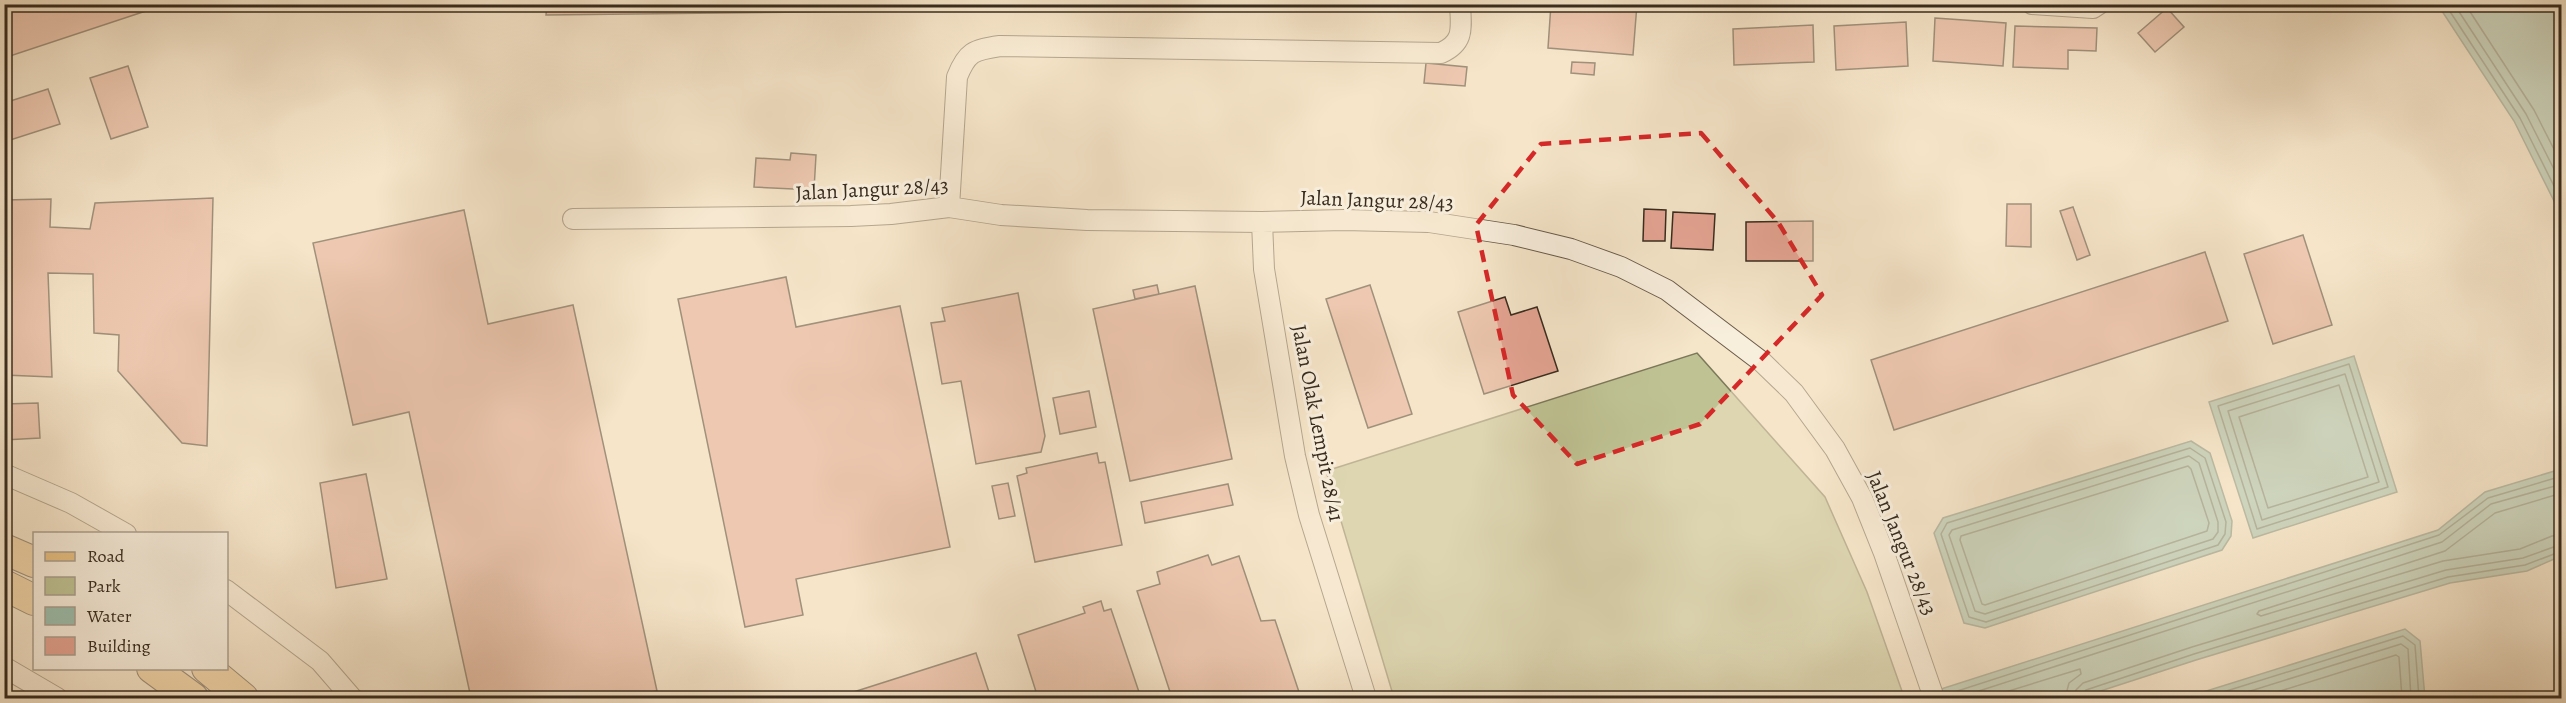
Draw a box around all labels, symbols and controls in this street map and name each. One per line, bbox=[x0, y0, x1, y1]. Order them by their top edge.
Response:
street label: Jalan Jangur 28/43 bbox=[795, 171, 949, 207]
street label: Jalan Jangur 28/43 bbox=[1300, 183, 1454, 217]
street label: Jalan Olak Lempit 28/41 bbox=[1285, 322, 1351, 524]
street label: Jalan Jangur 28/43 bbox=[1860, 467, 1944, 619]
legend bbox=[33, 532, 228, 670]
text: Road bbox=[87, 544, 125, 568]
text: Park bbox=[87, 574, 121, 598]
text: Water bbox=[86, 604, 132, 628]
text: Building bbox=[87, 634, 151, 658]

